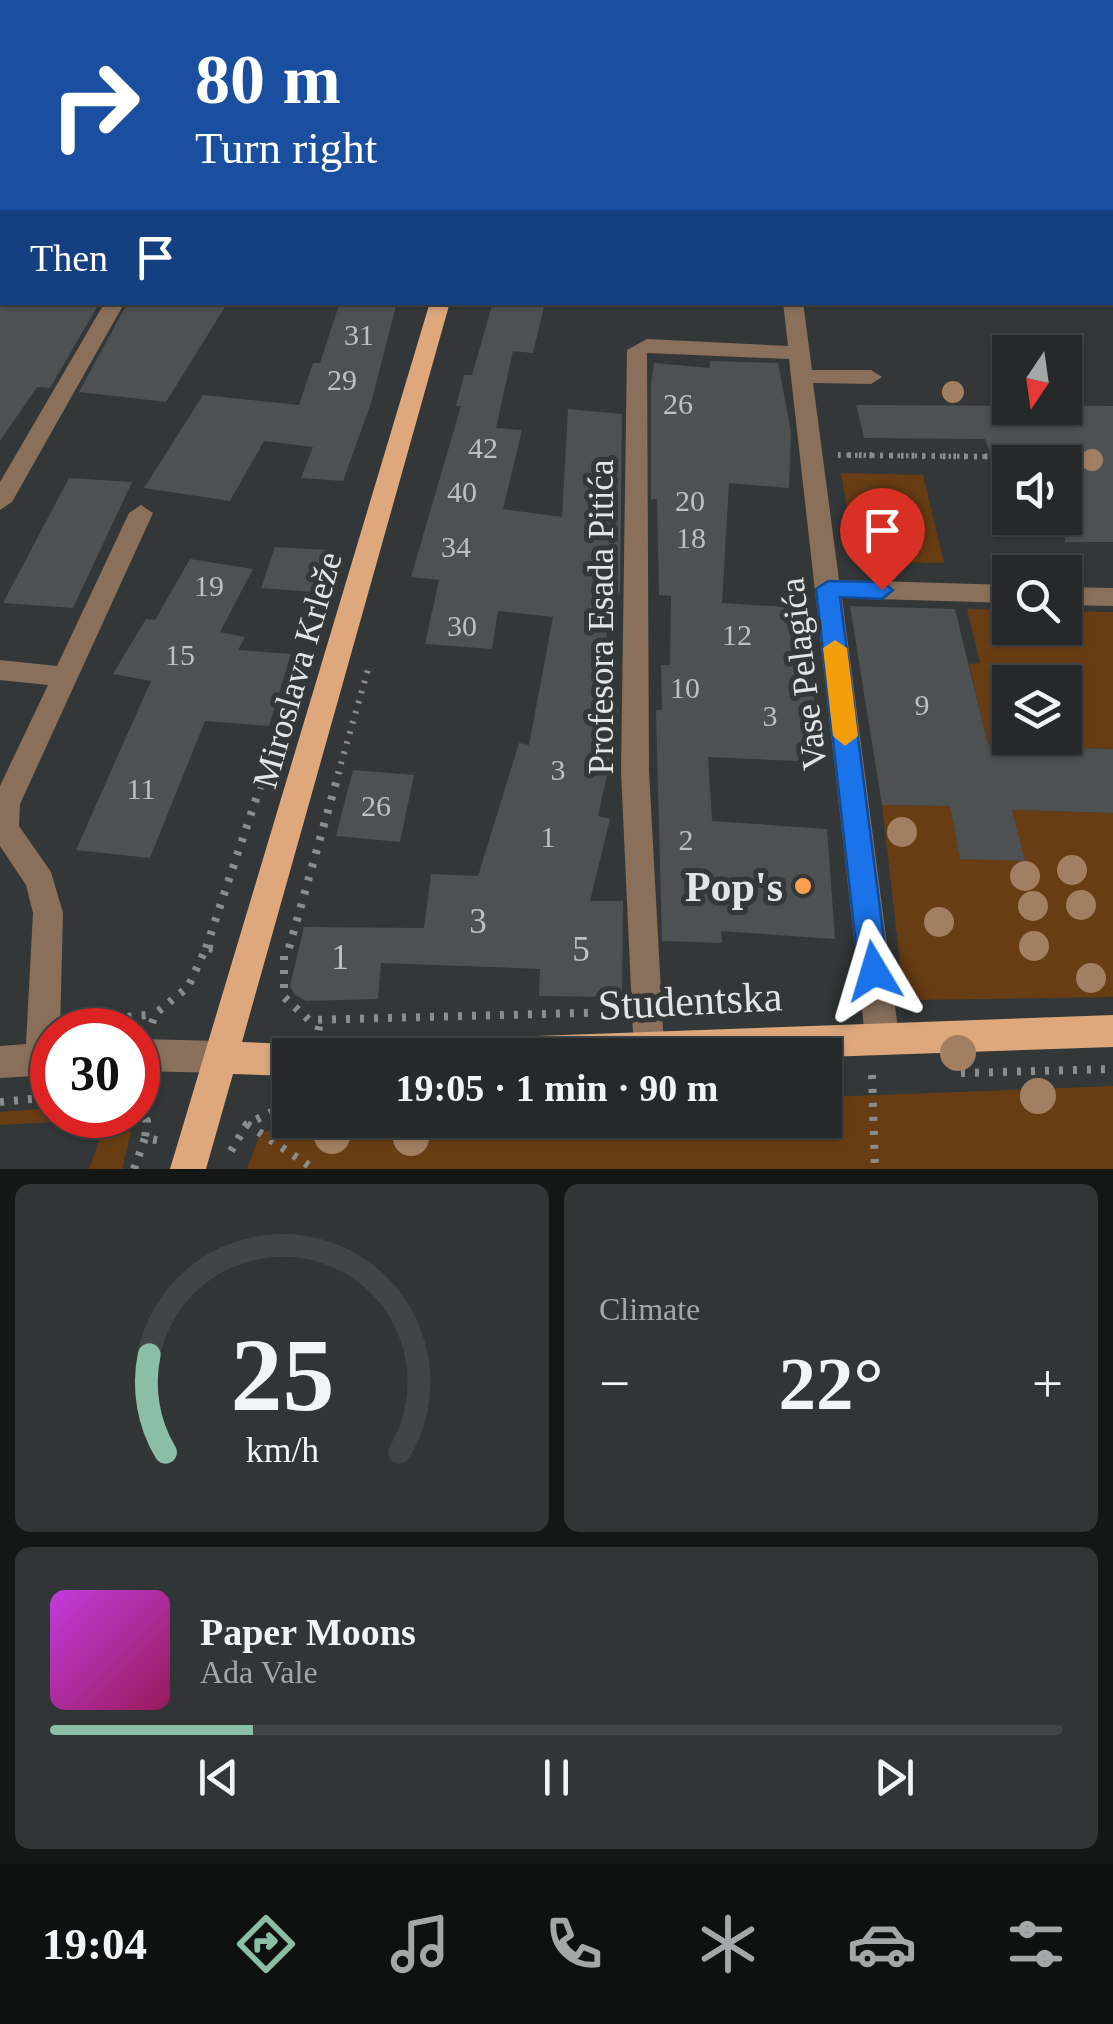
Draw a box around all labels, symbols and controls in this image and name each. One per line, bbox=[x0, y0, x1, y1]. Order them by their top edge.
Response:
icon: right bbox=[30, 40, 160, 170]
text: 80 m bbox=[195, 41, 341, 118]
text: Turn right bbox=[195, 123, 377, 173]
icon: arrive bbox=[128, 230, 183, 285]
text: Then bbox=[30, 237, 108, 279]
house number: 31 bbox=[344, 318, 374, 351]
north arrow bbox=[992, 335, 1082, 425]
map controls bbox=[992, 335, 1082, 755]
house number: 29 bbox=[327, 363, 357, 396]
house number: 26 bbox=[663, 387, 693, 420]
house number: 42 bbox=[468, 431, 498, 464]
button: sound bbox=[992, 445, 1082, 535]
street label: Profesora Esada Pitića bbox=[582, 459, 621, 774]
house number: 40 bbox=[447, 475, 477, 508]
house number: 20 bbox=[675, 484, 705, 517]
pin bbox=[840, 488, 925, 591]
icon: arrive bbox=[855, 503, 910, 558]
house number: 18 bbox=[676, 521, 706, 554]
house number: 34 bbox=[441, 530, 471, 563]
street label: Miroslava Krleže bbox=[245, 548, 350, 793]
button: search bbox=[992, 555, 1082, 645]
house number: 19 bbox=[194, 569, 224, 602]
street label: Vase Pelagića bbox=[772, 575, 835, 772]
house number: 30 bbox=[447, 609, 477, 642]
house number: 12 bbox=[722, 618, 752, 651]
house number: 15 bbox=[165, 638, 195, 671]
button: layers bbox=[992, 665, 1082, 755]
house number: 10 bbox=[670, 671, 700, 704]
house number: 9 bbox=[915, 688, 930, 721]
house number: 3 bbox=[763, 699, 778, 732]
house number: 3 bbox=[551, 753, 566, 786]
house number: 11 bbox=[127, 772, 155, 805]
house number: 26 bbox=[361, 789, 391, 822]
house number: 1 bbox=[541, 820, 556, 853]
house number: 2 bbox=[679, 823, 694, 856]
place label: Pop's bbox=[685, 864, 783, 910]
marker: Pop's bbox=[792, 875, 814, 897]
house number: 3 bbox=[469, 902, 487, 941]
position arrow bbox=[822, 919, 926, 1023]
house number: 5 bbox=[572, 930, 590, 969]
house number: 1 bbox=[331, 938, 349, 977]
street label: Studentska bbox=[597, 973, 784, 1029]
speed limit sign: 30 bbox=[30, 1008, 160, 1138]
text: 19:05 · 1 min · 90 m bbox=[396, 1067, 719, 1109]
text: Climate bbox=[599, 1291, 700, 1327]
text: 25 bbox=[230, 1317, 334, 1432]
text: 22° bbox=[779, 1342, 884, 1425]
text: − bbox=[599, 1353, 630, 1414]
text: + bbox=[1032, 1353, 1063, 1414]
text: km/h bbox=[245, 1430, 319, 1470]
text: Paper Moons bbox=[200, 1611, 416, 1653]
text: Ada Vale bbox=[200, 1654, 318, 1690]
icon: previous bbox=[191, 1750, 246, 1805]
icon: pause bbox=[529, 1750, 584, 1805]
icon: next bbox=[867, 1750, 922, 1805]
icon: directions bbox=[231, 1909, 301, 1979]
icon: music bbox=[385, 1909, 455, 1979]
icon: phone bbox=[539, 1909, 609, 1979]
icon: climate bbox=[693, 1909, 763, 1979]
icon: car bbox=[847, 1909, 917, 1979]
icon: filters bbox=[1001, 1909, 1071, 1979]
text: 19:04 bbox=[42, 1919, 147, 1969]

